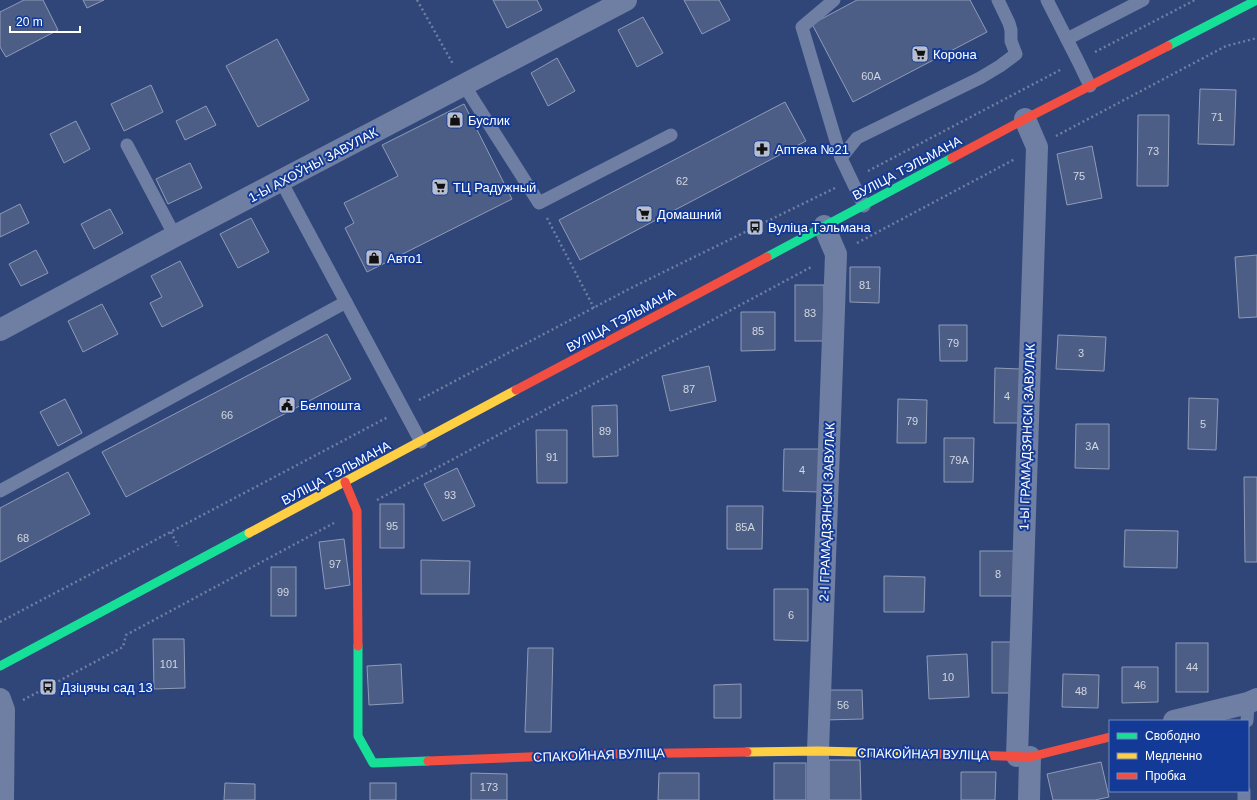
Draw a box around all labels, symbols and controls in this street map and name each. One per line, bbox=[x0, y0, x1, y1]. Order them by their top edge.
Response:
scale bar bbox=[10, 8, 80, 34]
text: 20 m bbox=[16, 15, 43, 29]
supermarket icon: Корона bbox=[910, 44, 930, 64]
place label: Корона bbox=[933, 47, 977, 62]
house number: 60А bbox=[861, 70, 881, 82]
shop icon: Буслик bbox=[445, 110, 465, 130]
house number: 71 bbox=[1211, 111, 1223, 123]
place label: Буслик bbox=[468, 113, 510, 128]
street label: 1-Ы АХОЎНЫ ЗАВУЛАК bbox=[246, 124, 380, 205]
street label: ВУЛІЦА ТЭЛЬМАНА bbox=[850, 133, 964, 203]
pharmacy icon: Аптека №21 bbox=[752, 139, 772, 159]
place label: Аптека №21 bbox=[775, 142, 849, 157]
house number: 73 bbox=[1147, 145, 1159, 157]
house number: 75 bbox=[1073, 170, 1085, 182]
house number: 62 bbox=[676, 175, 688, 187]
supermarket icon: ТЦ Радужный bbox=[430, 177, 450, 197]
place label: ТЦ Радужный bbox=[453, 180, 536, 195]
supermarket icon: Домашний bbox=[634, 204, 654, 224]
place label: Домашний bbox=[657, 207, 721, 222]
bus stop icon: Вуліца Тэльмана bbox=[745, 217, 765, 237]
place label: Вуліца Тэльмана bbox=[768, 220, 871, 235]
shop icon: Авто1 bbox=[364, 248, 384, 268]
place label: Авто1 bbox=[387, 251, 423, 266]
house number: 81 bbox=[859, 279, 871, 291]
street label: ВУЛІЦА ТЭЛЬМАНА bbox=[564, 285, 678, 355]
house number: 83 bbox=[804, 307, 816, 319]
house number: 85 bbox=[752, 325, 764, 337]
house number: 79 bbox=[947, 337, 959, 349]
street label: 1-Ы ГРАМАДЗЯНСКІ ЗАВУЛАК bbox=[1016, 343, 1038, 531]
house number: 3 bbox=[1078, 347, 1084, 359]
house number: 87 bbox=[683, 383, 695, 395]
house number: 4 bbox=[1004, 390, 1010, 402]
public building icon: Белпошта bbox=[277, 395, 297, 415]
place label: Белпошта bbox=[300, 398, 361, 413]
house number: 66 bbox=[221, 409, 233, 421]
house number: 79 bbox=[906, 415, 918, 427]
house number: 5 bbox=[1200, 418, 1206, 430]
street label: 2-І ГРАМАДЗЯНСКІ ЗАВУЛАК bbox=[816, 422, 838, 602]
house number: 89 bbox=[599, 425, 611, 437]
street label: ВУЛІЦА ТЭЛЬМАНА bbox=[279, 438, 393, 508]
house number: 3А bbox=[1085, 440, 1099, 452]
house number: 91 bbox=[546, 451, 558, 463]
house number: 79А bbox=[949, 454, 969, 466]
house number: 4 bbox=[799, 464, 805, 476]
house number: 93 bbox=[444, 489, 456, 501]
house number: 95 bbox=[386, 520, 398, 532]
house number: 85А bbox=[735, 521, 755, 533]
house number: 68 bbox=[17, 532, 29, 544]
house number: 97 bbox=[329, 558, 341, 570]
house number: 8 bbox=[995, 568, 1001, 580]
house number: 99 bbox=[277, 586, 289, 598]
house number: 6 bbox=[788, 609, 794, 621]
house number: 101 bbox=[160, 658, 178, 670]
house number: 44 bbox=[1186, 661, 1198, 673]
house number: 10 bbox=[942, 671, 954, 683]
bus stop icon: Дзіцячы сад 13 bbox=[38, 677, 58, 697]
house number: 46 bbox=[1134, 679, 1146, 691]
place label: Дзіцячы сад 13 bbox=[61, 680, 153, 695]
house number: 48 bbox=[1075, 685, 1087, 697]
house number: 56 bbox=[837, 699, 849, 711]
legend bbox=[1109, 720, 1249, 792]
text: Свободно bbox=[1145, 729, 1200, 743]
street label: СПАКОЙНАЯ ВУЛІЦА bbox=[533, 745, 665, 765]
street label: СПАКОЙНАЯ ВУЛІЦА bbox=[857, 745, 989, 763]
text: Медленно bbox=[1145, 749, 1202, 763]
text: Пробка bbox=[1145, 769, 1186, 783]
house number: 173 bbox=[480, 781, 498, 793]

